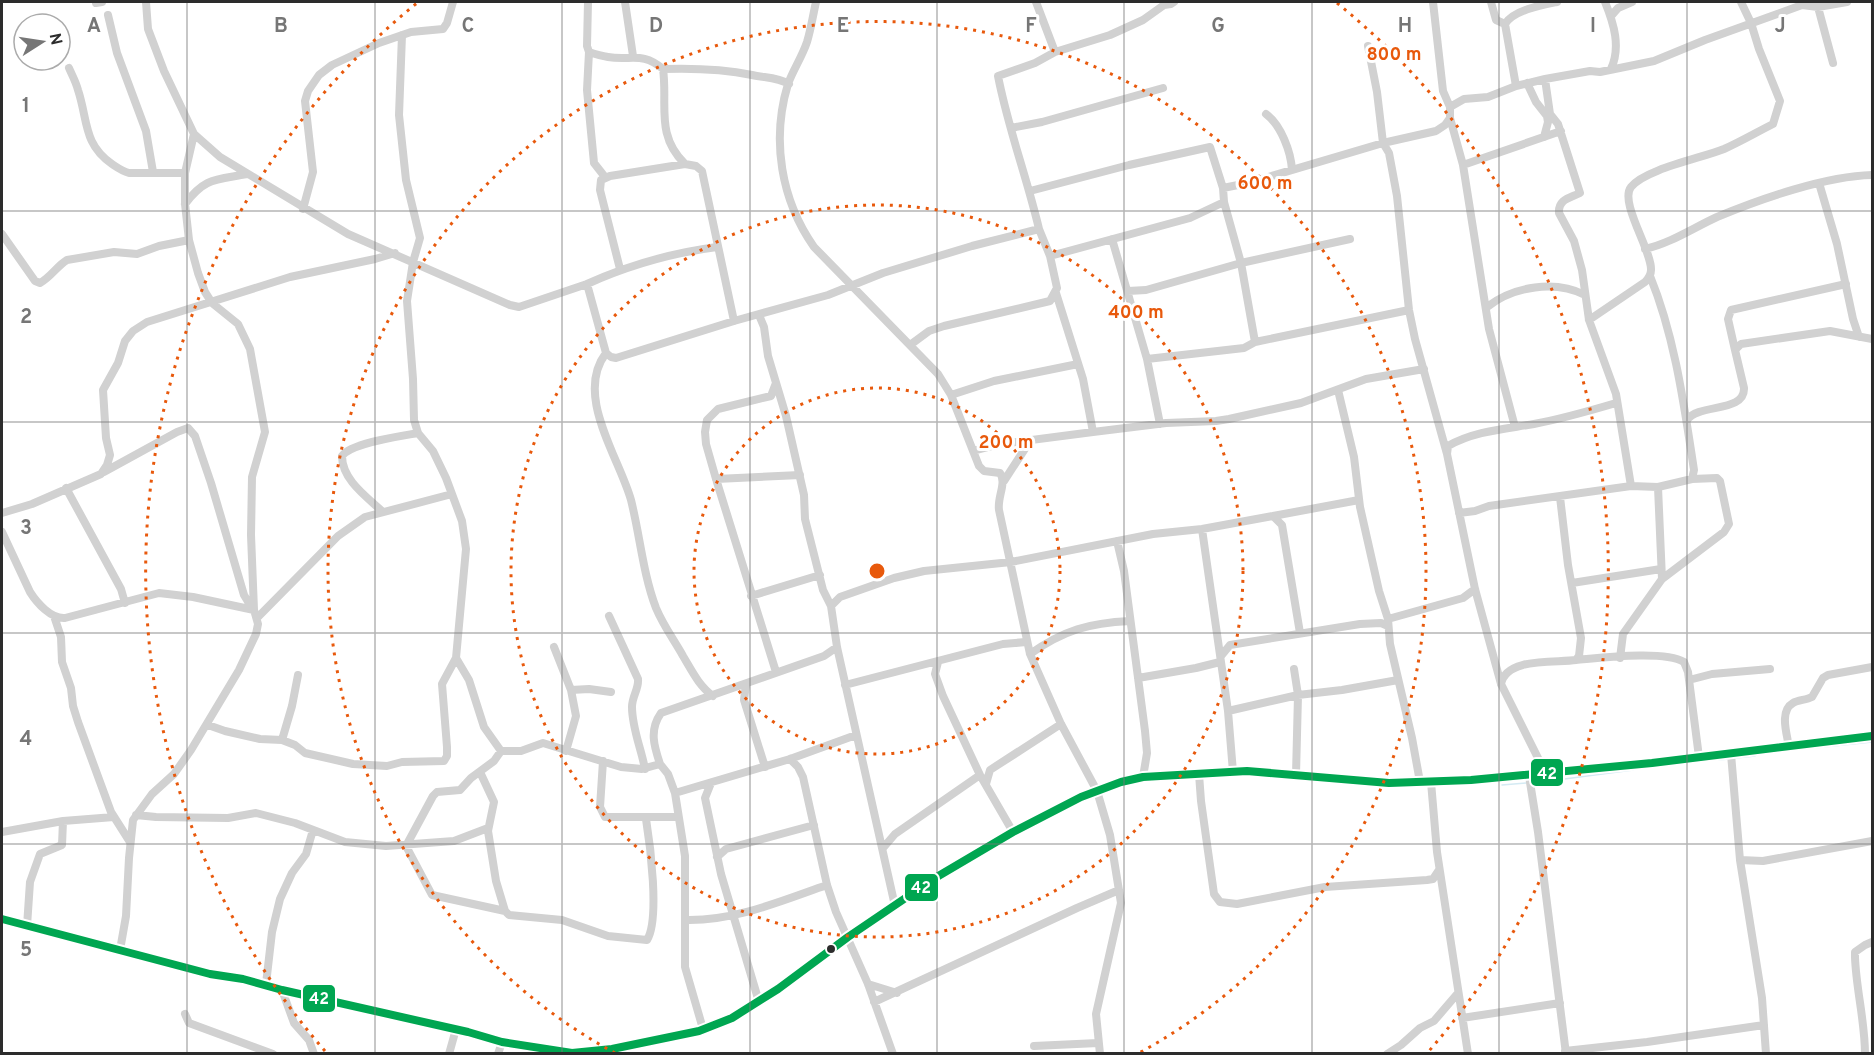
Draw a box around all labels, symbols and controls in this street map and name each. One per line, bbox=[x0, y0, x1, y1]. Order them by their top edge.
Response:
north arrow bbox=[12, 12, 72, 72]
text: A bbox=[87, 14, 101, 40]
text: B bbox=[274, 14, 288, 40]
text: C bbox=[462, 14, 474, 40]
text: D bbox=[649, 14, 663, 40]
text: E bbox=[837, 14, 849, 40]
text: F bbox=[1025, 14, 1037, 40]
text: G bbox=[1211, 14, 1225, 40]
text: H bbox=[1398, 14, 1412, 40]
text: I bbox=[1590, 14, 1596, 40]
text: J bbox=[1774, 14, 1786, 40]
text: N bbox=[44, 32, 66, 47]
text: 800 m bbox=[1366, 44, 1422, 67]
text: 1 bbox=[22, 94, 30, 120]
text: 600 m bbox=[1237, 173, 1293, 196]
text: 400 m bbox=[1108, 302, 1164, 325]
text: 2 bbox=[20, 305, 32, 331]
text: 200 m bbox=[978, 432, 1034, 455]
text: 3 bbox=[20, 516, 32, 542]
centre of rings bbox=[867, 561, 887, 581]
text: 4 bbox=[20, 727, 32, 753]
line badge: 42 bbox=[1530, 758, 1564, 787]
text: 42 bbox=[1537, 765, 1557, 785]
line badge: 42 bbox=[904, 873, 939, 902]
text: 42 bbox=[911, 879, 931, 899]
text: 5 bbox=[20, 938, 32, 964]
unlabelled marker bbox=[825, 943, 837, 955]
line badge: 42 bbox=[302, 984, 336, 1013]
text: 42 bbox=[309, 990, 329, 1010]

